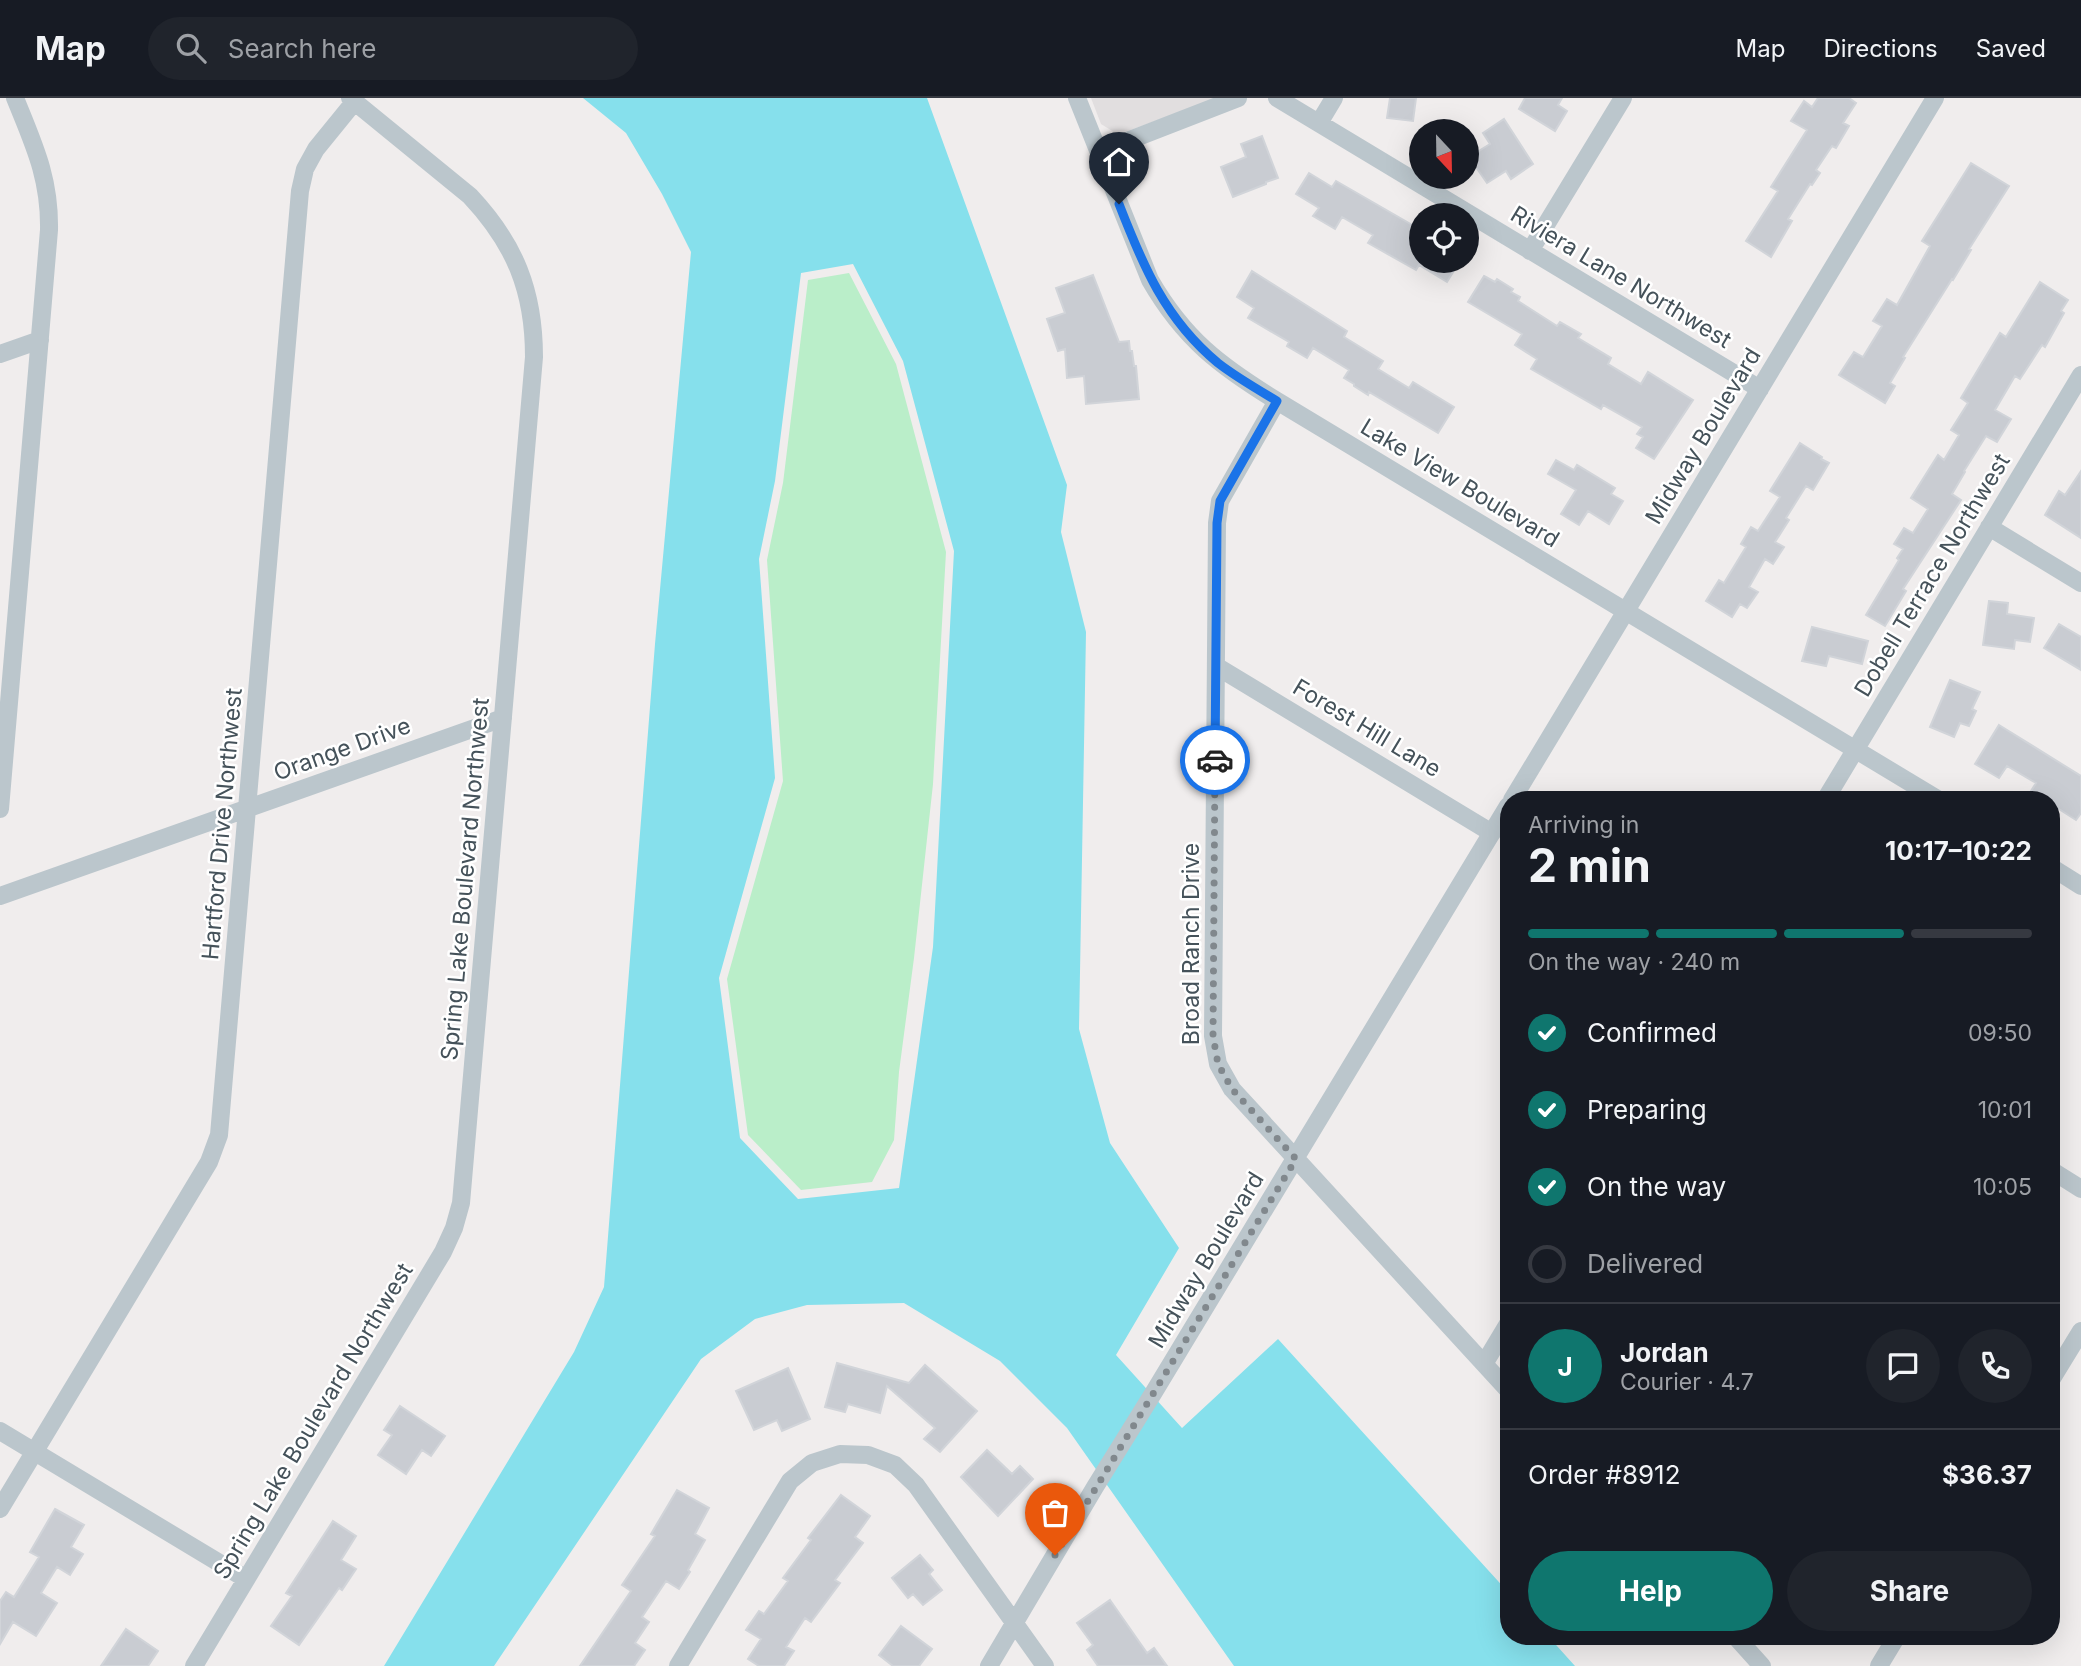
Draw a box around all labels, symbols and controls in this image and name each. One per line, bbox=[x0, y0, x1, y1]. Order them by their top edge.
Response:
search box bbox=[148, 17, 638, 80]
text: Map bbox=[35, 28, 106, 68]
icon: search bbox=[172, 29, 210, 67]
text: Search here bbox=[228, 33, 376, 64]
text: Map bbox=[1736, 34, 1785, 63]
text: Directions bbox=[1823, 34, 1938, 63]
text: Saved bbox=[1976, 34, 2046, 63]
north arrow bbox=[1409, 119, 1479, 189]
map controls bbox=[1409, 119, 1479, 273]
pin bbox=[1089, 132, 1149, 204]
icon: home bbox=[1100, 143, 1138, 181]
street label: Riviera Lane Northwest bbox=[1506, 200, 1737, 354]
button: locate bbox=[1409, 203, 1479, 273]
street label: Midway Boulevard bbox=[1639, 343, 1767, 529]
street label: Lake View Boulevard bbox=[1356, 413, 1564, 553]
street label: Dobell Terrace Northwest bbox=[1848, 448, 2016, 701]
street label: Forest Hill Lane bbox=[1288, 673, 1446, 783]
street label: Hartford Drive Northwest bbox=[196, 686, 248, 961]
street label: Spring Lake Boulevard Northwest bbox=[435, 696, 495, 1061]
street label: Orange Drive bbox=[270, 711, 414, 787]
courier bbox=[1180, 725, 1250, 795]
icon: car bbox=[1196, 741, 1234, 779]
text: Arriving in bbox=[1528, 811, 1639, 839]
text: 10:17–10:22 bbox=[1885, 835, 2032, 866]
text: 2 min bbox=[1528, 837, 1651, 893]
street label: Broad Ranch Drive bbox=[1177, 843, 1205, 1045]
text: On the way · 240 m bbox=[1528, 948, 1740, 976]
icon: check bbox=[1528, 1014, 1566, 1052]
text: Confirmed bbox=[1587, 1017, 1717, 1048]
text: 09:50 bbox=[1968, 1019, 2032, 1047]
icon: check bbox=[1528, 1091, 1566, 1129]
text: Preparing bbox=[1587, 1094, 1707, 1125]
text: 10:01 bbox=[1978, 1096, 2032, 1124]
street label: Midway Boulevard bbox=[1142, 1167, 1270, 1353]
icon: check bbox=[1528, 1168, 1566, 1206]
text: On the way bbox=[1587, 1171, 1726, 1202]
text: 10:05 bbox=[1973, 1173, 2032, 1201]
text: Delivered bbox=[1587, 1248, 1703, 1279]
street label: Spring Lake Boulevard Northwest bbox=[207, 1257, 419, 1584]
button: chat bbox=[1866, 1329, 1940, 1403]
button: phone bbox=[1958, 1329, 2032, 1403]
text: Jordan bbox=[1620, 1337, 1709, 1368]
text: J bbox=[1557, 1351, 1573, 1382]
text: Courier · 4.7 bbox=[1620, 1368, 1754, 1396]
text: Order #8912 bbox=[1528, 1459, 1681, 1490]
text: $36.37 bbox=[1942, 1459, 2032, 1490]
pin bbox=[1025, 1483, 1085, 1555]
icon: bag bbox=[1036, 1494, 1074, 1532]
button: Help bbox=[1528, 1551, 1773, 1631]
button: Share bbox=[1787, 1551, 2032, 1631]

